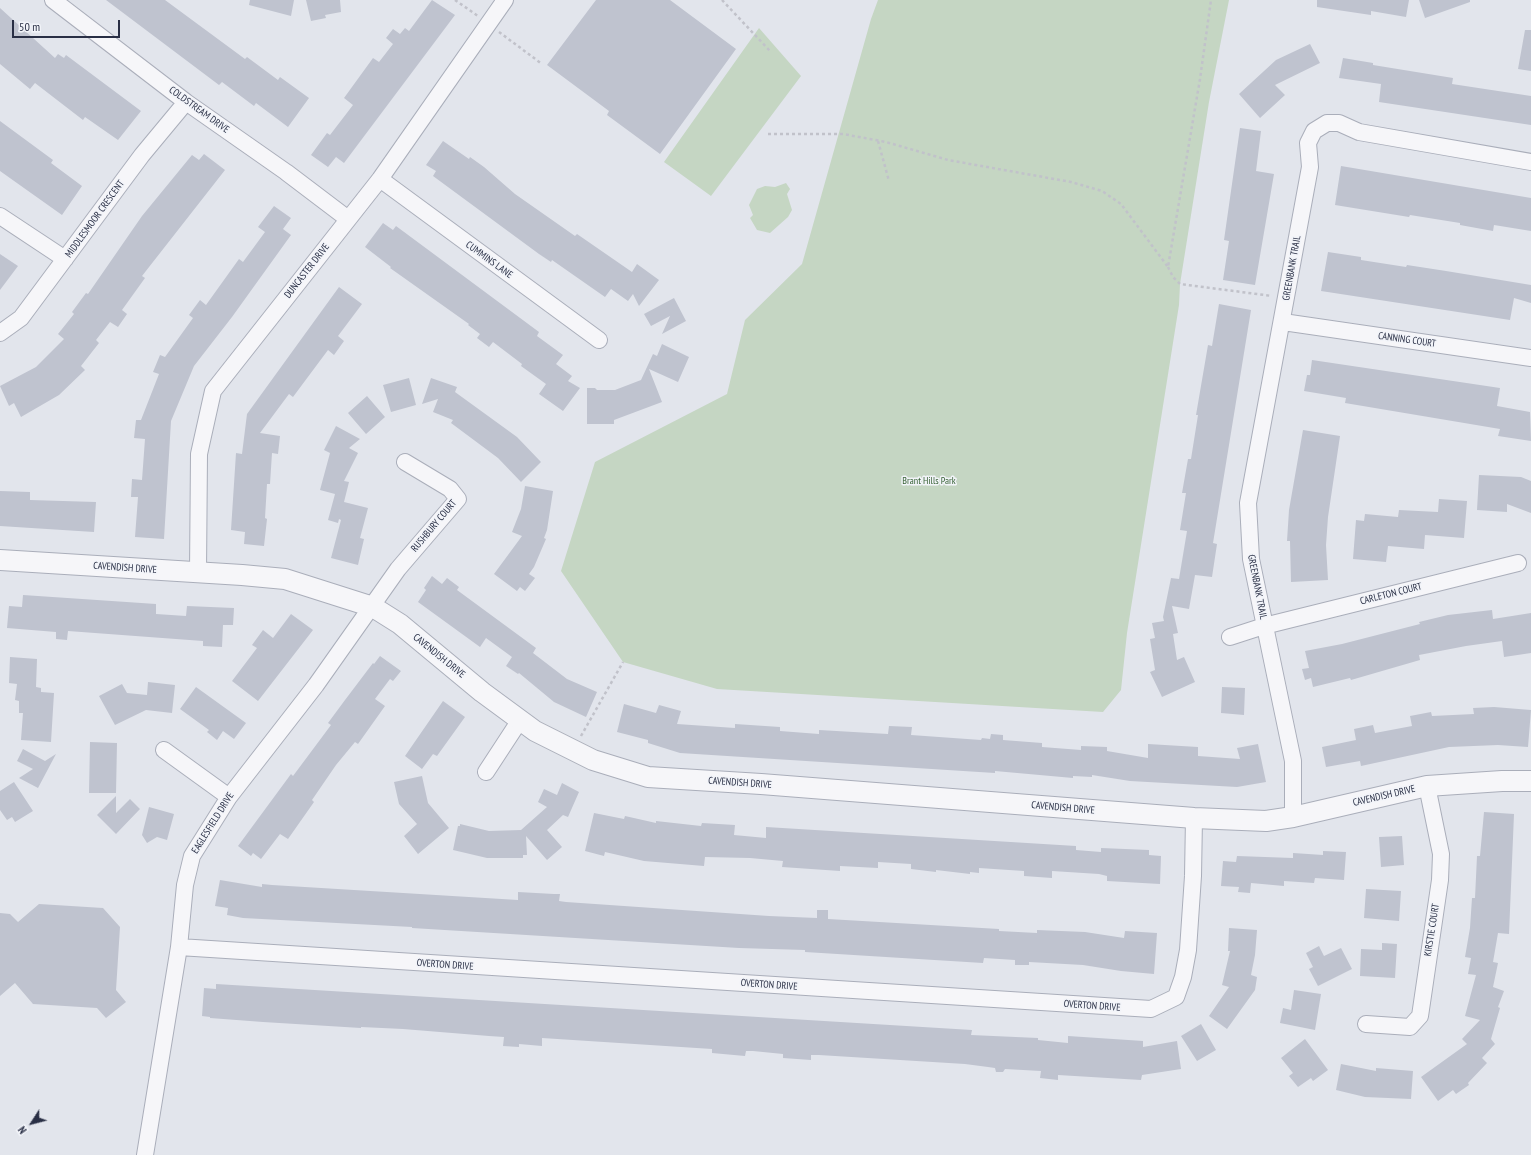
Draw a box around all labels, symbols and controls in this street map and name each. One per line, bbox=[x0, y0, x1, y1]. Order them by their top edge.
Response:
scale bar bbox=[14, 12, 122, 38]
text: 50 m bbox=[19, 19, 40, 34]
street label: COLDSTREAM DRIVE bbox=[167, 84, 231, 136]
street label: MIDDLESMOOR CRESCENT bbox=[63, 178, 127, 260]
street label: GREENBANK TRAIL bbox=[1280, 235, 1304, 301]
street label: CUMMINS LANE bbox=[463, 239, 515, 281]
street label: DUNCASTER DRIVE bbox=[282, 241, 332, 301]
street label: CANNING COURT bbox=[1377, 330, 1437, 350]
park label: Brant Hills Park bbox=[902, 475, 956, 487]
street label: RUSHBURY COURT bbox=[409, 497, 459, 555]
street label: GREENBANK TRAIL bbox=[1245, 554, 1269, 620]
street label: CAVENDISH DRIVE bbox=[93, 560, 157, 576]
street label: CARLETON COURT bbox=[1359, 581, 1423, 607]
street label: CAVENDISH DRIVE bbox=[411, 631, 467, 681]
street label: CAVENDISH DRIVE bbox=[708, 775, 772, 791]
street label: CAVENDISH DRIVE bbox=[1352, 783, 1416, 809]
street label: EAGLESFIELD DRIVE bbox=[189, 790, 237, 856]
street label: CAVENDISH DRIVE bbox=[1031, 799, 1095, 817]
street label: KIRSTIE COURT bbox=[1422, 903, 1442, 957]
street label: OVERTON DRIVE bbox=[416, 957, 474, 973]
street label: OVERTON DRIVE bbox=[740, 977, 798, 993]
street label: OVERTON DRIVE bbox=[1063, 998, 1121, 1014]
north arrow bbox=[12, 1103, 52, 1143]
text: N bbox=[15, 1124, 30, 1137]

